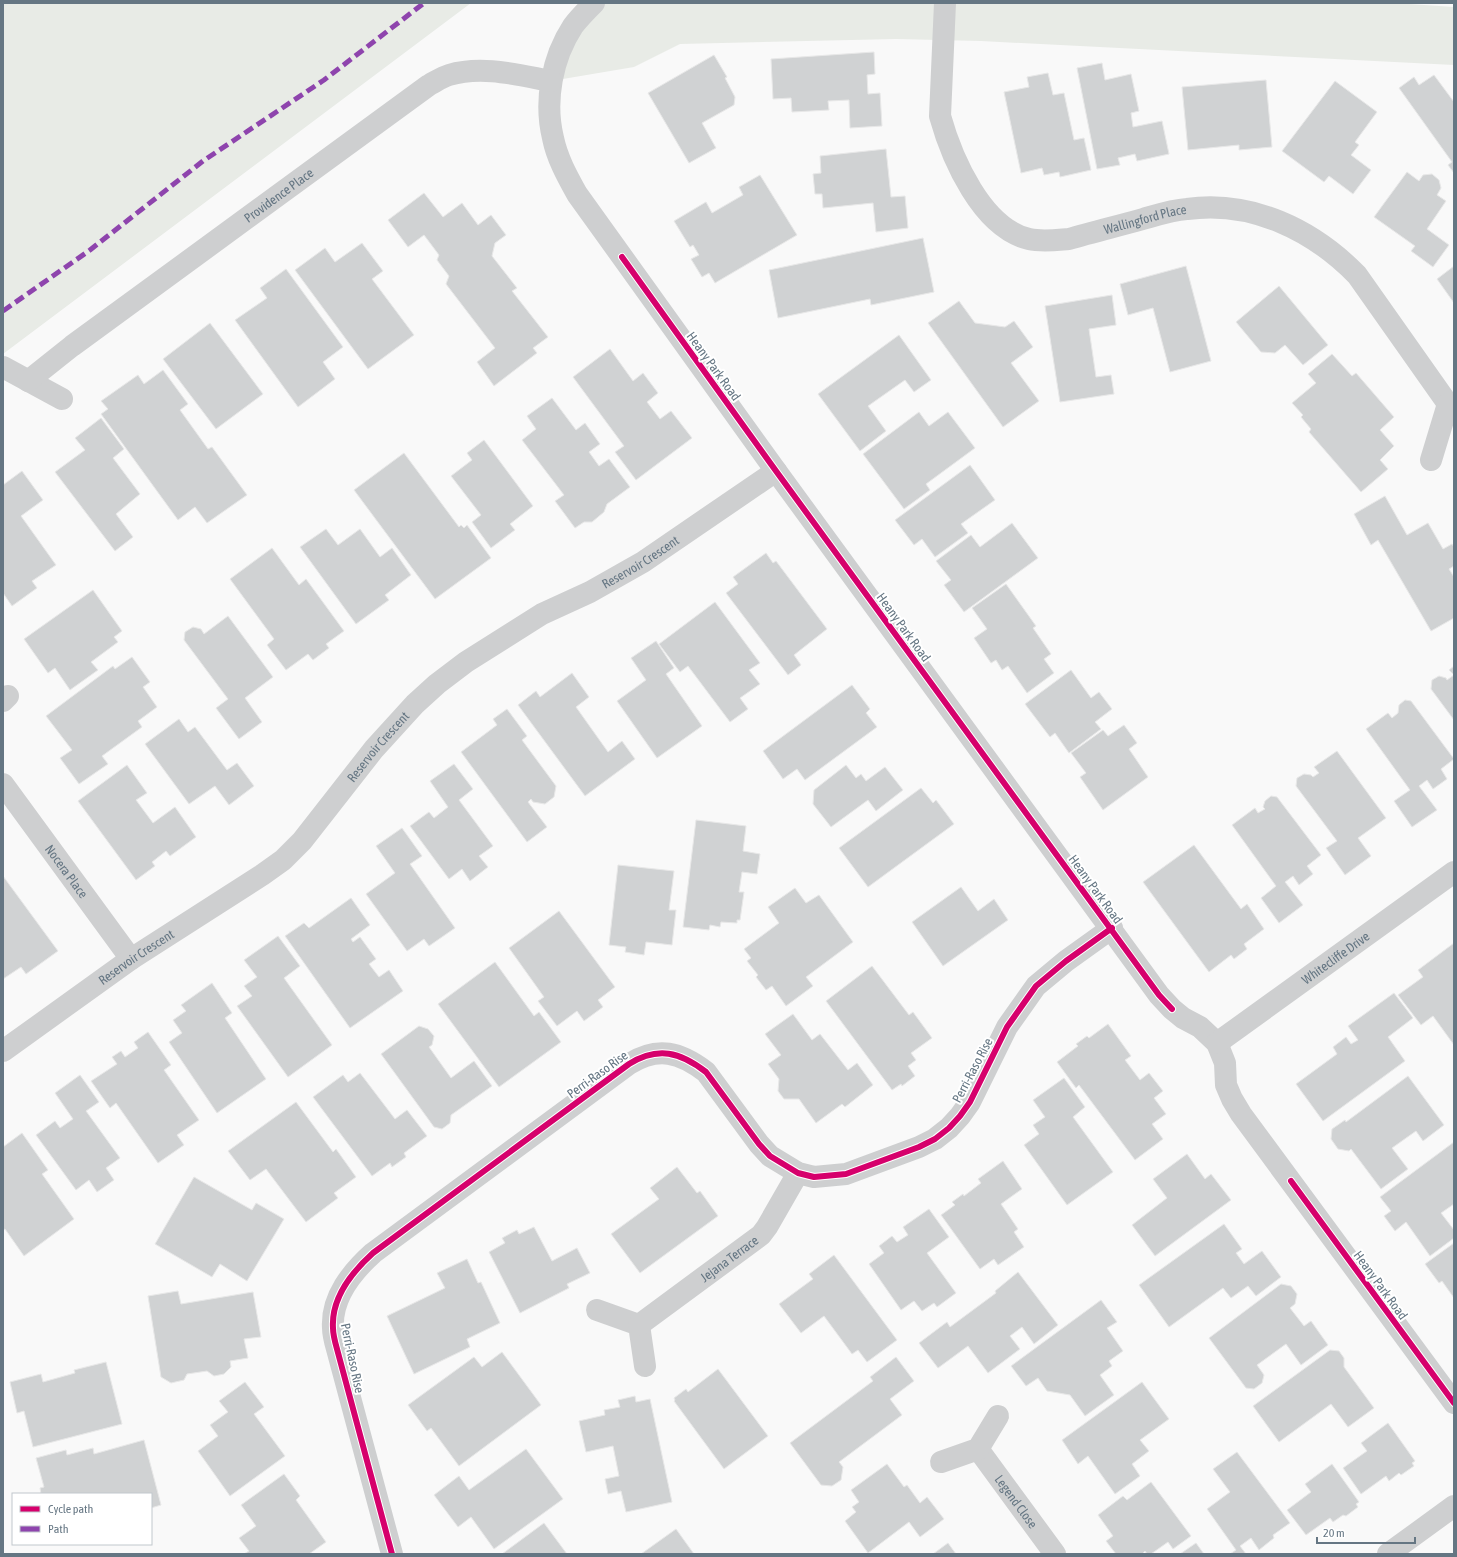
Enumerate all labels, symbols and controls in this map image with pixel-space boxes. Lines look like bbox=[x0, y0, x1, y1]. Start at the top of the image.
street label: Providence Place bbox=[241, 165, 316, 226]
street label: Wallingford Place bbox=[1102, 202, 1187, 237]
street label: Heany Park Road bbox=[684, 329, 744, 404]
street label: Reservoir Crescent bbox=[599, 533, 682, 592]
street label: Heany Park Road bbox=[874, 590, 934, 665]
street label: Reservoir Crescent bbox=[344, 709, 412, 785]
street label: Nocera Place bbox=[42, 842, 91, 901]
street label: Heany Park Road bbox=[1066, 852, 1126, 927]
street label: Reservoir Crescent bbox=[96, 926, 177, 988]
street label: Whitecliffe Drive bbox=[1299, 929, 1372, 987]
street label: Perri-Raso Rise bbox=[949, 1035, 996, 1105]
street label: Perri-Raso Rise bbox=[564, 1047, 631, 1101]
street label: Jejana Terrace bbox=[697, 1233, 761, 1285]
street label: Heany Park Road bbox=[1351, 1248, 1411, 1323]
street label: Perri-Raso Rise bbox=[338, 1322, 367, 1395]
street label: Legend Close bbox=[992, 1472, 1041, 1531]
legend bbox=[12, 1493, 152, 1545]
text: Cycle path bbox=[48, 1502, 93, 1516]
scale bar bbox=[1317, 1519, 1415, 1545]
text: Path bbox=[48, 1522, 69, 1536]
text: 20 m bbox=[1323, 1526, 1345, 1540]

